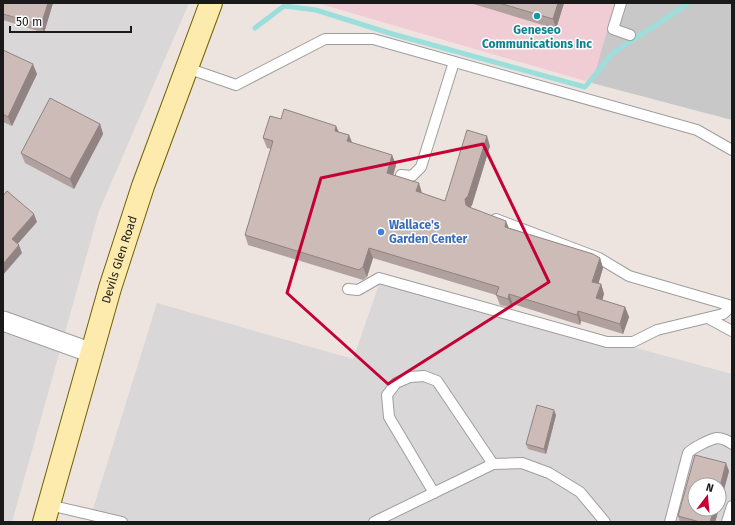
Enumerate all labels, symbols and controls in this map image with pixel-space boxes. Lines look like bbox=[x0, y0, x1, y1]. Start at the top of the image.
scale bar bbox=[10, 8, 131, 34]
marker: Geneseo Communications Inc bbox=[532, 11, 542, 21]
text: 50 m bbox=[16, 15, 42, 29]
place label: Geneseo Communications Inc bbox=[482, 23, 592, 51]
street label: Devils Glen Road bbox=[99, 214, 140, 305]
place label: Wallace's Garden Center bbox=[389, 218, 468, 246]
marker: Wallace's Garden Center bbox=[376, 227, 386, 237]
north arrow bbox=[687, 477, 727, 517]
text: N bbox=[704, 481, 715, 495]

